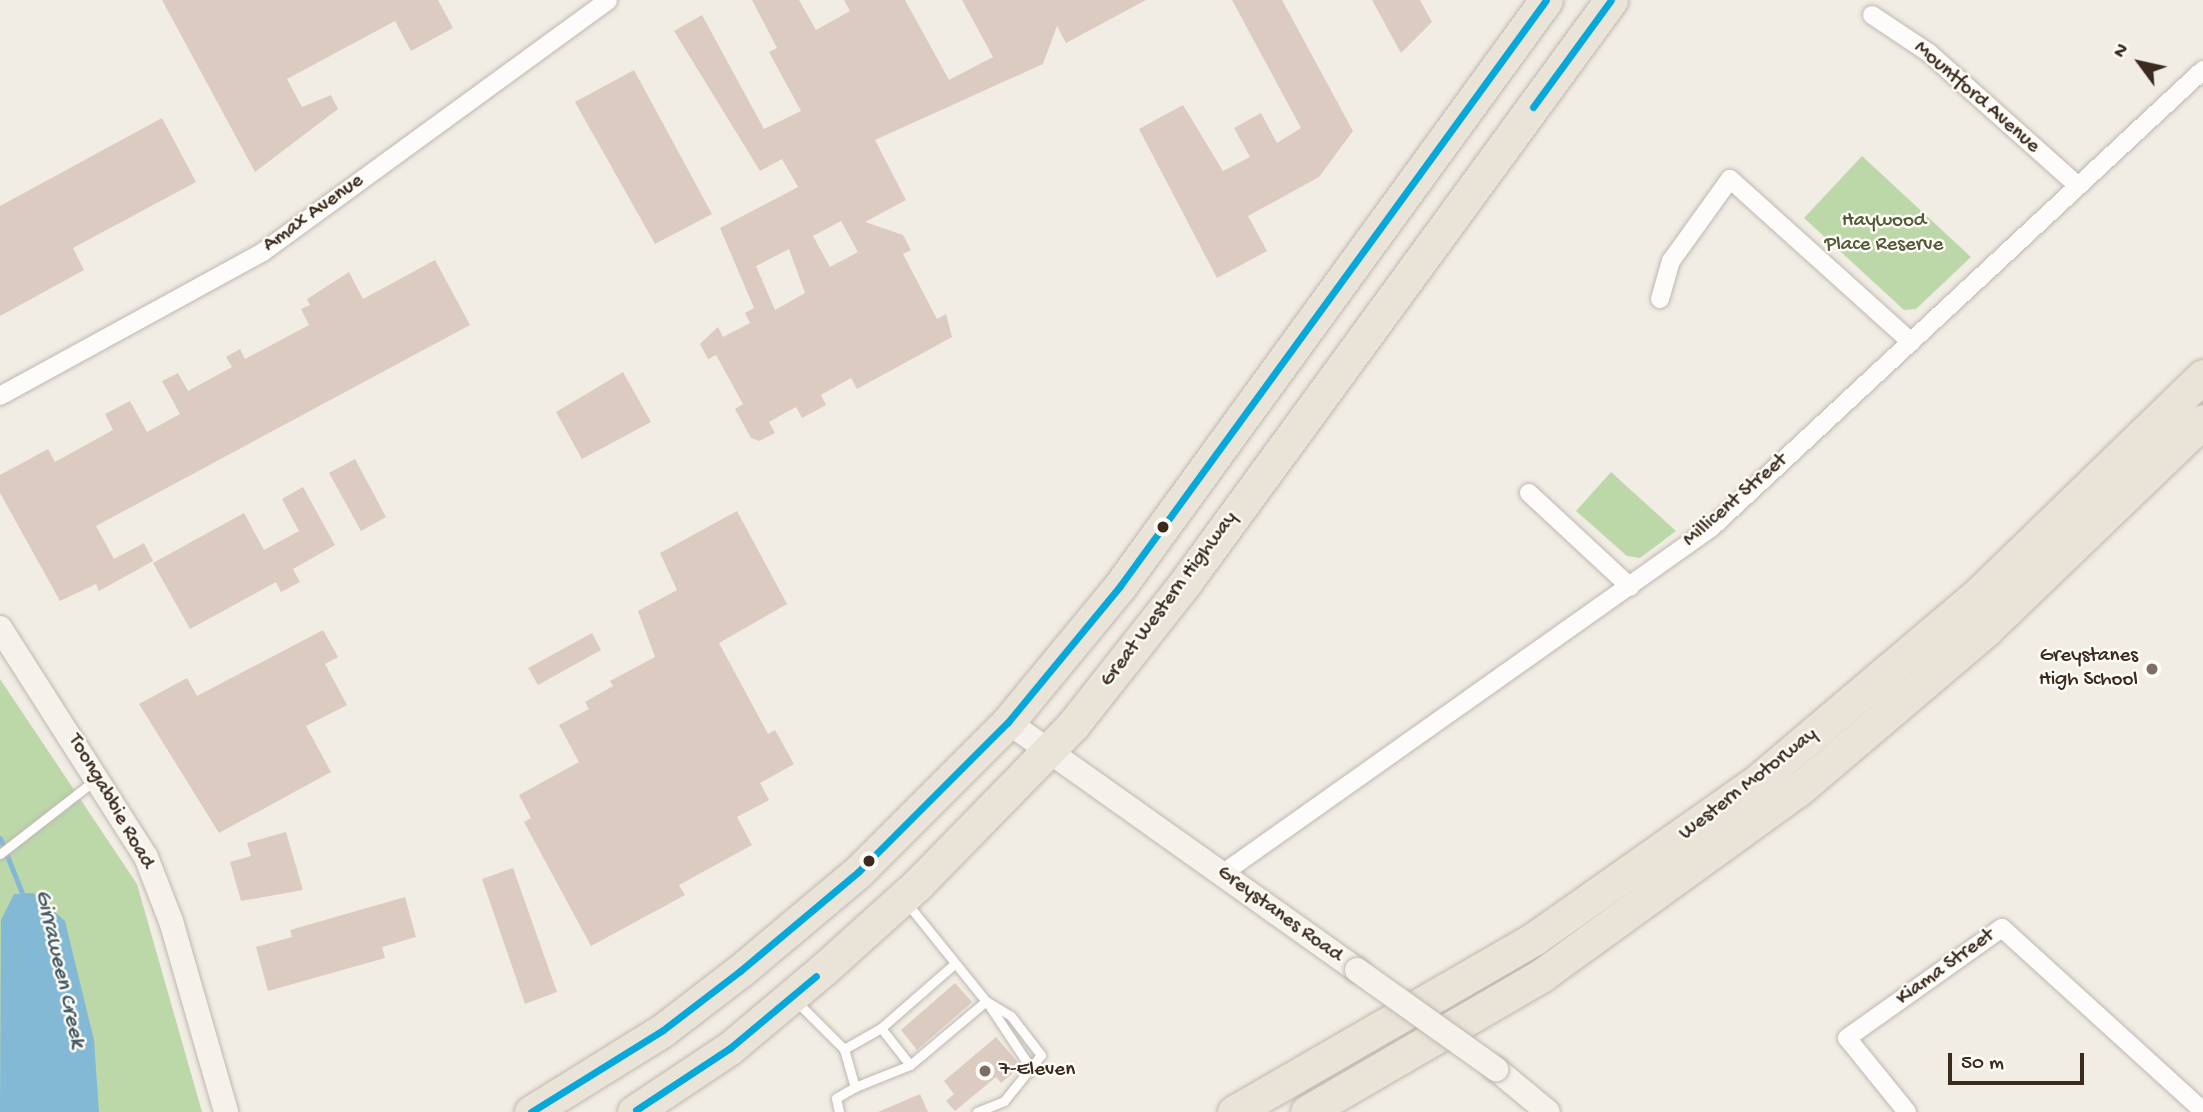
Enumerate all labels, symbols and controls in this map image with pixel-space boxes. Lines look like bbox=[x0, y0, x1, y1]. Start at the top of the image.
north arrow bbox=[2105, 28, 2175, 98]
street label: Mountford Avenue bbox=[1908, 36, 2044, 160]
text: N bbox=[2109, 40, 2135, 63]
street label: Amax Avenue bbox=[259, 169, 369, 259]
park label: Haywood Place Reserve bbox=[1825, 209, 1943, 259]
street label: Millicent Street bbox=[1679, 449, 1793, 553]
street label: Great Western Highway bbox=[1096, 507, 1244, 693]
unlabelled marker bbox=[1156, 520, 1170, 534]
place label: Greystanes High School bbox=[2039, 644, 2138, 694]
marker: Greystanes High School bbox=[2144, 661, 2160, 677]
street label: Western Motorway bbox=[1675, 723, 1823, 847]
street label: Toongabbie Road bbox=[61, 730, 159, 874]
unlabelled marker bbox=[862, 854, 876, 868]
street label: Greystanes Road bbox=[1211, 861, 1347, 969]
water label: Girraween Creek bbox=[27, 887, 91, 1051]
street label: Kiama Street bbox=[1892, 924, 2000, 1012]
scale bar bbox=[1951, 1038, 2088, 1082]
text: 50 m bbox=[1961, 1052, 2004, 1077]
place label: 7-Eleven bbox=[999, 1058, 1075, 1084]
marker: 7-Eleven bbox=[977, 1063, 993, 1079]

